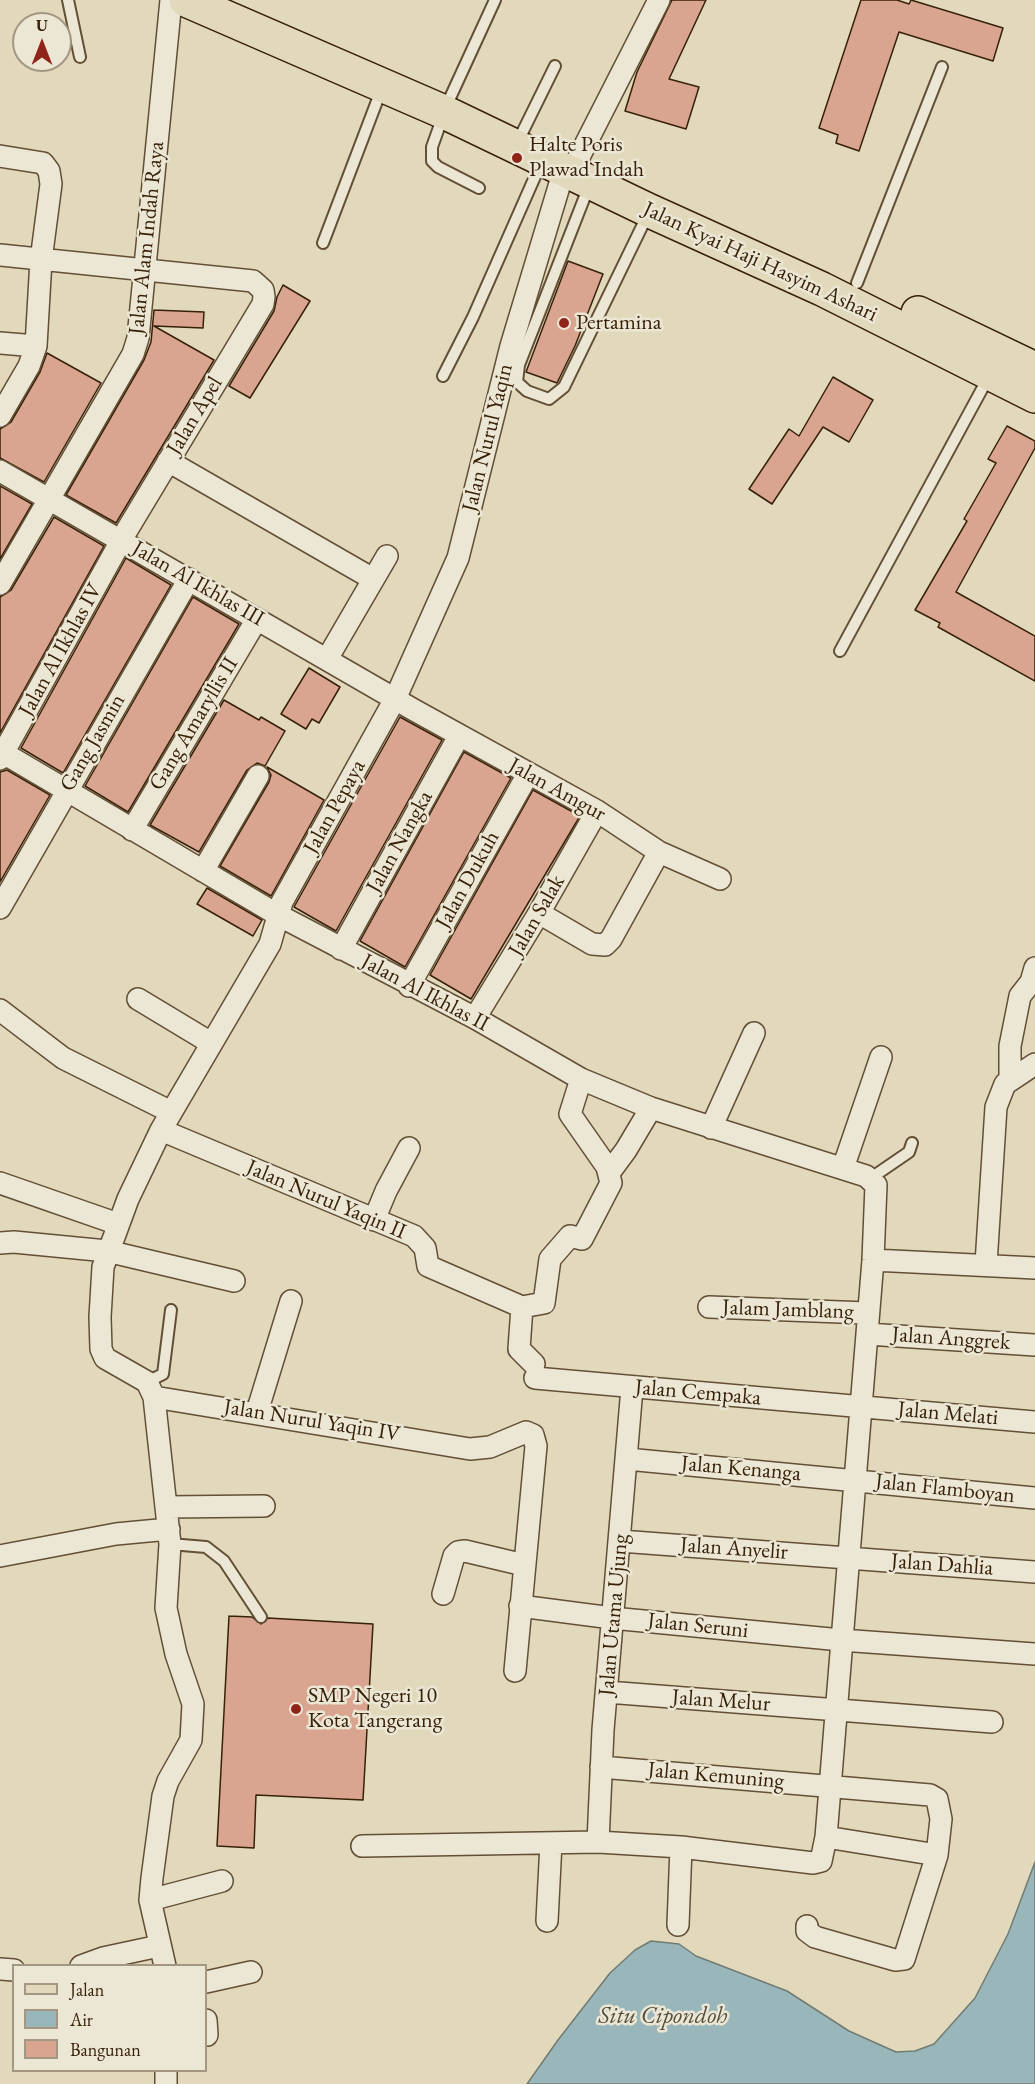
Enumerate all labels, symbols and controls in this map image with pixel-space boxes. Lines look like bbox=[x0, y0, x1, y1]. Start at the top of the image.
north arrow bbox=[12, 12, 72, 72]
text: U bbox=[36, 15, 48, 36]
place label: Halte Poris Plawad Indah bbox=[529, 132, 644, 184]
street label: Jalan Alam Indah Raya bbox=[124, 140, 170, 336]
marker: Halte Poris Plawad Indah bbox=[510, 151, 524, 165]
street label: Jalan Kyai Haji Hasyim Ashari bbox=[639, 196, 881, 328]
place label: Pertamina bbox=[576, 310, 662, 336]
marker: Pertamina bbox=[557, 316, 571, 330]
street label: Jalan Nurul Yaqin bbox=[457, 361, 519, 515]
street label: Jalan Apel bbox=[161, 372, 229, 460]
street label: Jalan Al Ikhlas III bbox=[127, 535, 269, 633]
street label: Jalan Al Ikhlas IV bbox=[14, 579, 108, 721]
street label: Gang Amaryllis II bbox=[144, 653, 244, 795]
street label: Gang Jasmin bbox=[55, 690, 131, 796]
street label: Jalan Amgur bbox=[504, 752, 610, 828]
street label: Jalan Pepaya bbox=[298, 755, 372, 859]
street label: Jalan Nangka bbox=[361, 786, 439, 898]
street label: Jalan Dukuh bbox=[430, 826, 506, 934]
street label: Jalan Salak bbox=[503, 871, 571, 961]
street label: Jalan Al Ikhlas II bbox=[357, 948, 493, 1038]
street label: Jalan Nurul Yaqin II bbox=[242, 1154, 410, 1246]
street label: Jalam Jamblang bbox=[722, 1295, 854, 1325]
street label: Jalan Anggrek bbox=[891, 1322, 1011, 1356]
street label: Jalan Cempaka bbox=[634, 1374, 762, 1412]
street label: Jalan Nurul Yaqin IV bbox=[222, 1394, 402, 1448]
street label: Jalan Melati bbox=[897, 1396, 999, 1432]
street label: Jalan Kenanga bbox=[680, 1451, 802, 1487]
street label: Jalan Flamboyan bbox=[874, 1469, 1016, 1509]
street label: Jalan Anyelir bbox=[679, 1532, 789, 1566]
street label: Jalan Utama Ujung bbox=[594, 1533, 634, 1697]
street label: Jalan Dahlia bbox=[890, 1548, 994, 1582]
street label: Jalan Seruni bbox=[646, 1608, 750, 1644]
place label: SMP Negeri 10 Kota Tangerang bbox=[308, 1683, 442, 1735]
street label: Jalan Melur bbox=[671, 1684, 771, 1718]
marker: SMP Negeri 10 Kota Tangerang bbox=[289, 1702, 303, 1716]
street label: Jalan Kemuning bbox=[647, 1757, 785, 1795]
legend bbox=[12, 1964, 207, 2072]
text: Jalan bbox=[70, 1978, 104, 2001]
water label: Situ Cipondoh bbox=[598, 2002, 728, 2030]
text: Air bbox=[70, 2008, 93, 2031]
text: Bangunan bbox=[70, 2038, 141, 2061]

